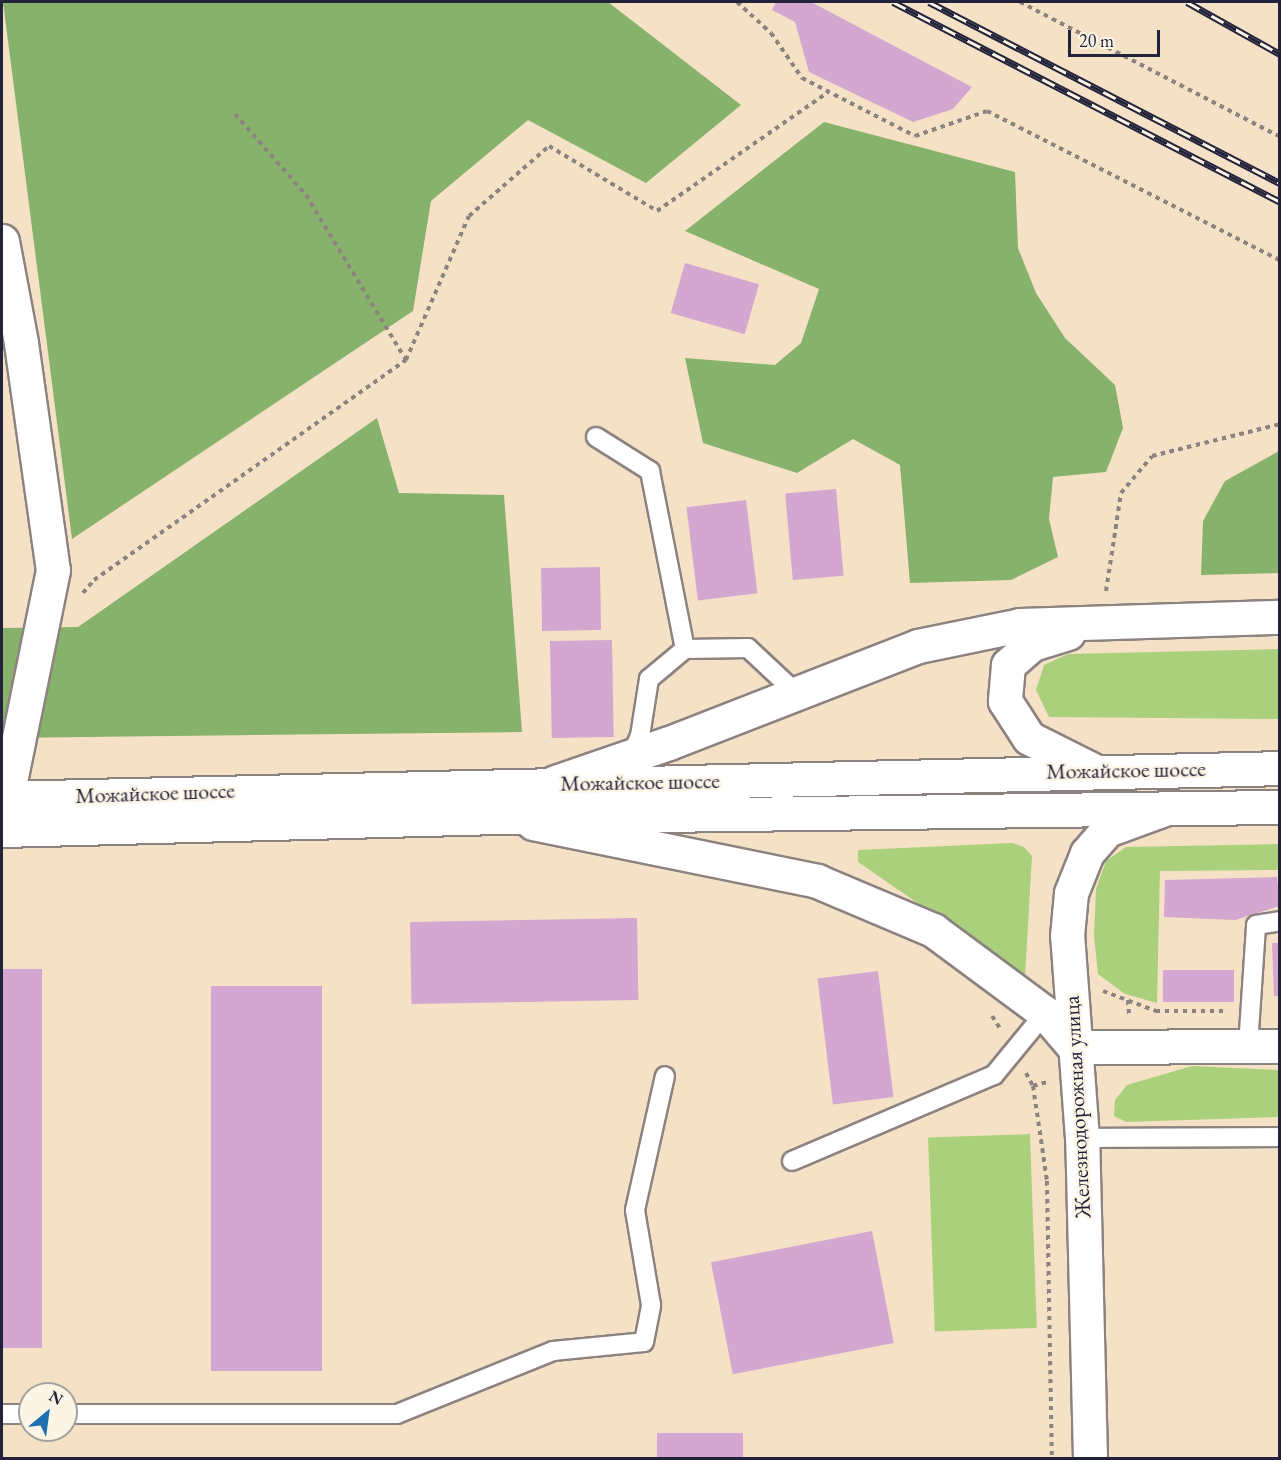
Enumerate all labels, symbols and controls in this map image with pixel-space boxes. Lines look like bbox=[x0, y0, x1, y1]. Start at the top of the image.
scale bar bbox=[1071, 18, 1162, 56]
text: 20 m bbox=[1079, 29, 1114, 52]
street label: Можайское шоссе bbox=[1046, 755, 1206, 785]
street label: Можайское шоссе bbox=[560, 767, 720, 797]
street label: Можайское шоссе bbox=[75, 777, 235, 809]
street label: Железнодорожная улица bbox=[1058, 995, 1096, 1219]
north arrow bbox=[18, 1382, 78, 1442]
text: N bbox=[45, 1385, 67, 1410]

